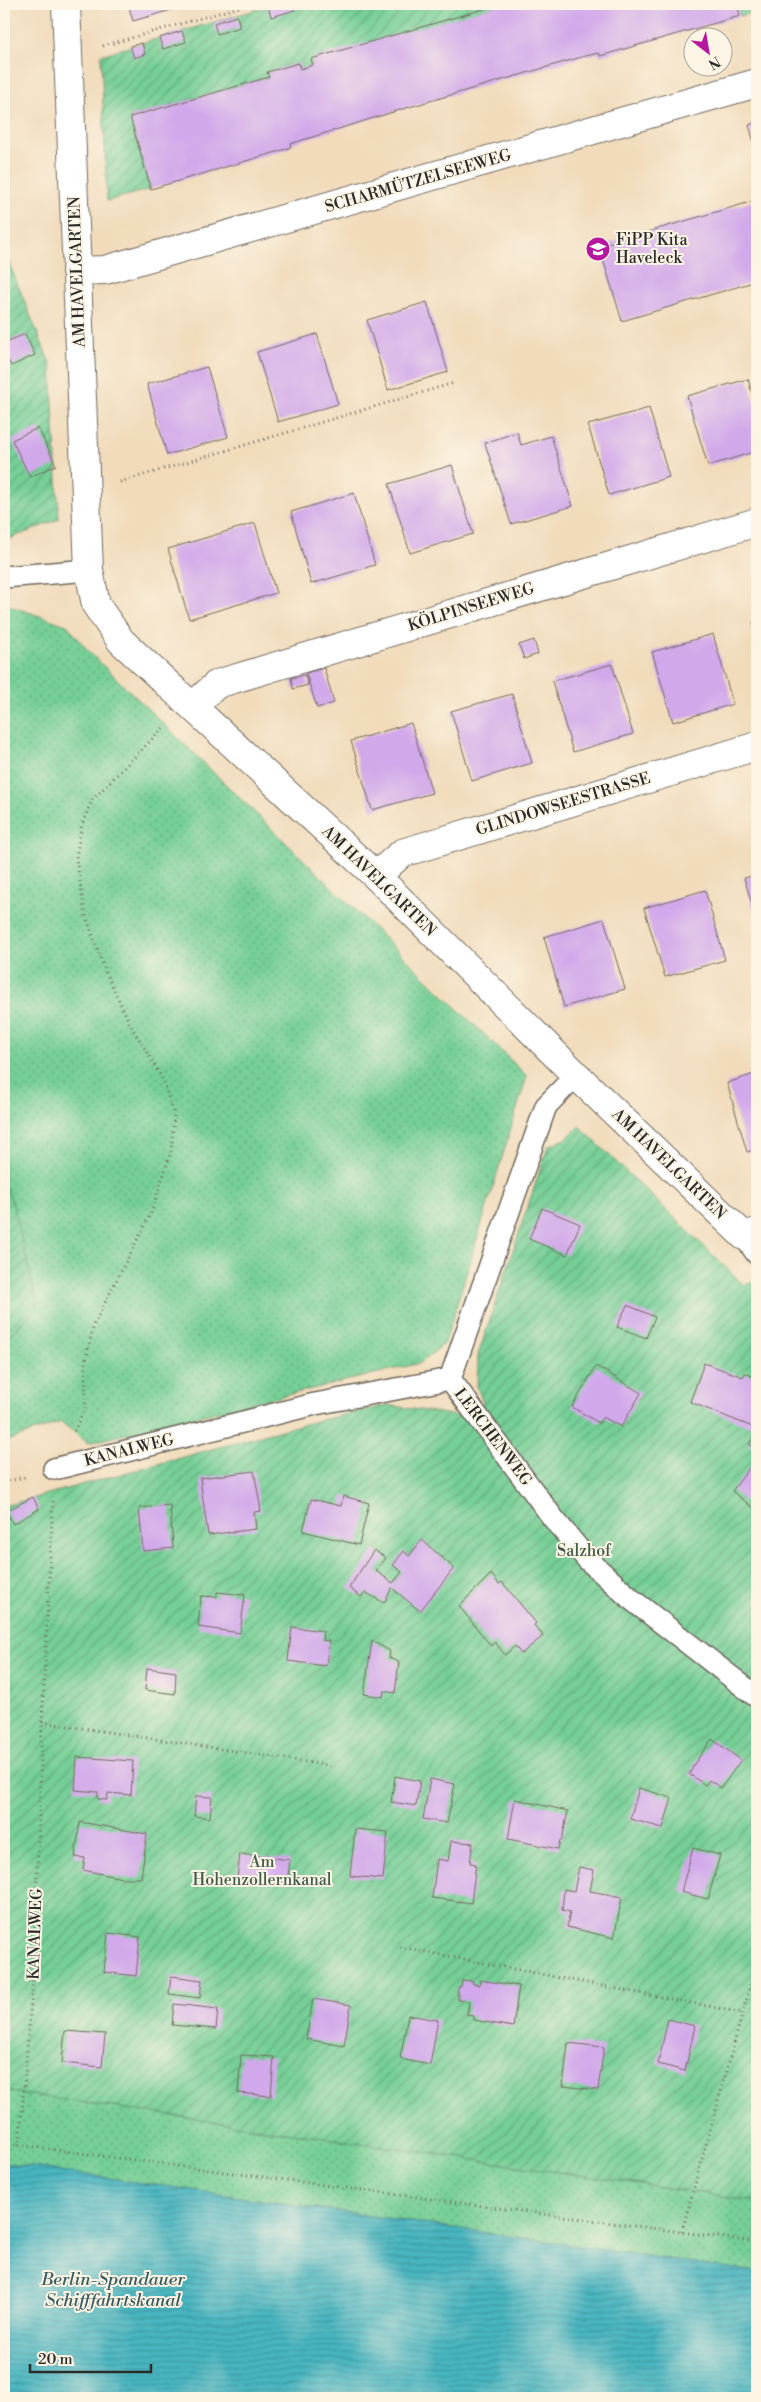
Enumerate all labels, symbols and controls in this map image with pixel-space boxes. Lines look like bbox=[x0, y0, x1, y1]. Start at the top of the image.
north arrow bbox=[684, 28, 734, 78]
text: N bbox=[705, 52, 724, 73]
street label: SCHARMÜTZELSEEWEG bbox=[322, 143, 514, 217]
street label: AM HAVELGARTEN bbox=[64, 196, 90, 349]
place label: FiPP Kita Haveleck bbox=[616, 230, 688, 268]
school or university icon: FiPP Kita Haveleck bbox=[585, 236, 611, 262]
street label: KÖLPINSEEWEG bbox=[405, 576, 537, 636]
street label: GLINDOWSEESTRASSE bbox=[473, 768, 653, 840]
street label: AM HAVELGARTEN bbox=[317, 821, 440, 941]
street label: AM HAVELGARTEN bbox=[607, 1104, 730, 1224]
street label: LERCHENWEG bbox=[450, 1384, 536, 1490]
street label: KANALWEG bbox=[82, 1429, 176, 1471]
park label: Salzhof bbox=[557, 1541, 612, 1561]
park label: Am Hohenzollernkanal bbox=[192, 1852, 332, 1890]
street label: KANALWEG bbox=[23, 1888, 47, 1980]
water label: Berlin-Spandauer Schifffahrtskanal bbox=[40, 2268, 185, 2312]
scale bar bbox=[30, 2342, 151, 2374]
text: 20 m bbox=[38, 2350, 73, 2369]

